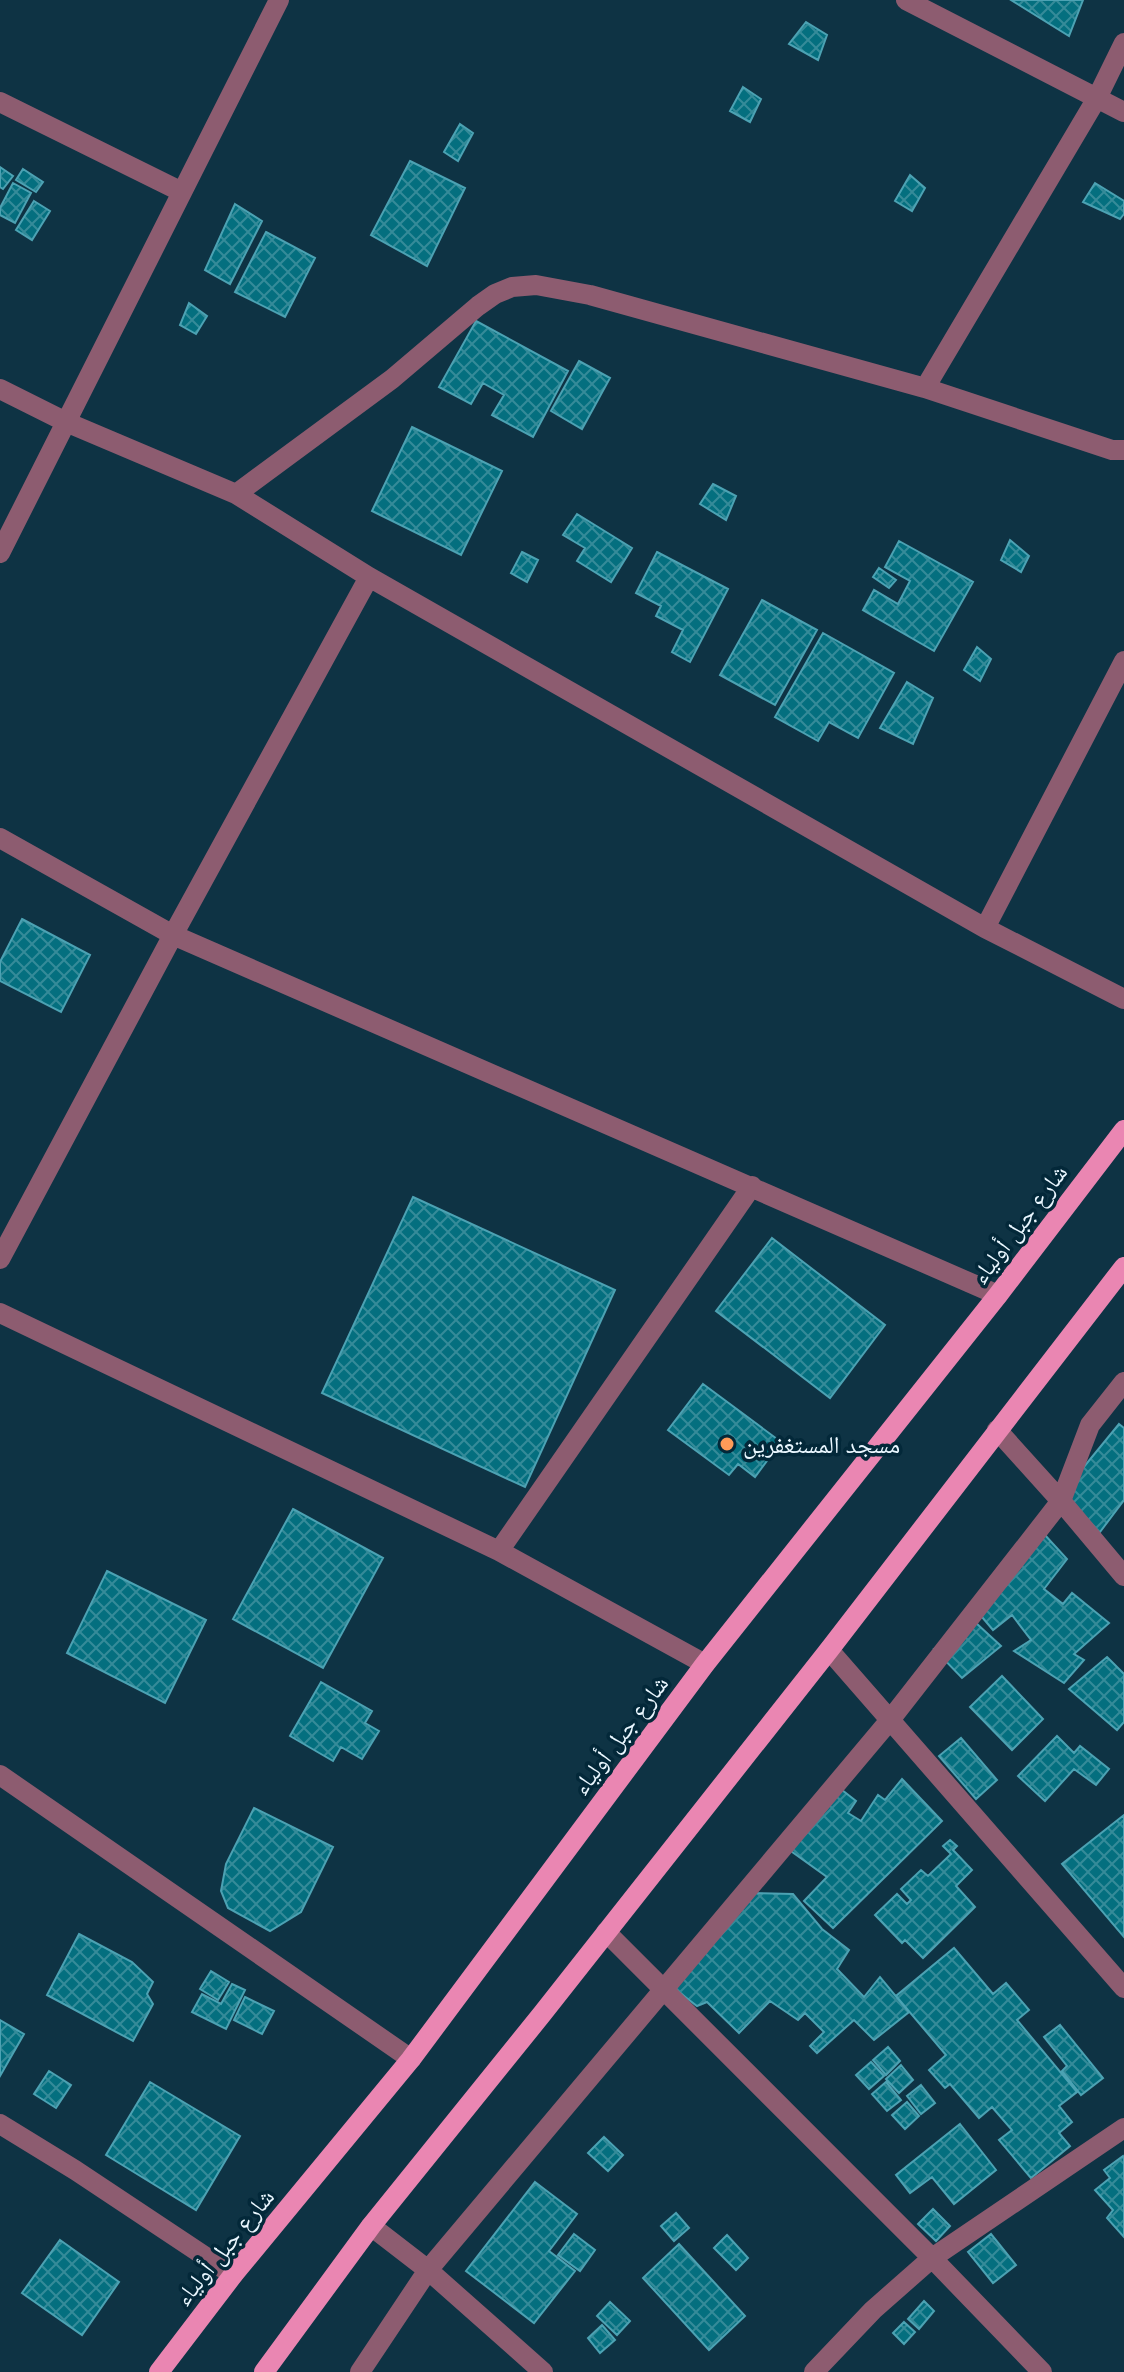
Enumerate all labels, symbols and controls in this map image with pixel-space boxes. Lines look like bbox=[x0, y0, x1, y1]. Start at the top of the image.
street label: شارع جبل أولياء bbox=[964, 1158, 1074, 1290]
place label: مسجد المستغفرين bbox=[743, 1429, 900, 1460]
marker: مسجد المستغفرين bbox=[718, 1435, 736, 1453]
street label: شارع جبل أولياء bbox=[565, 1669, 675, 1801]
street label: شارع جبل أولياء bbox=[167, 2182, 281, 2312]

